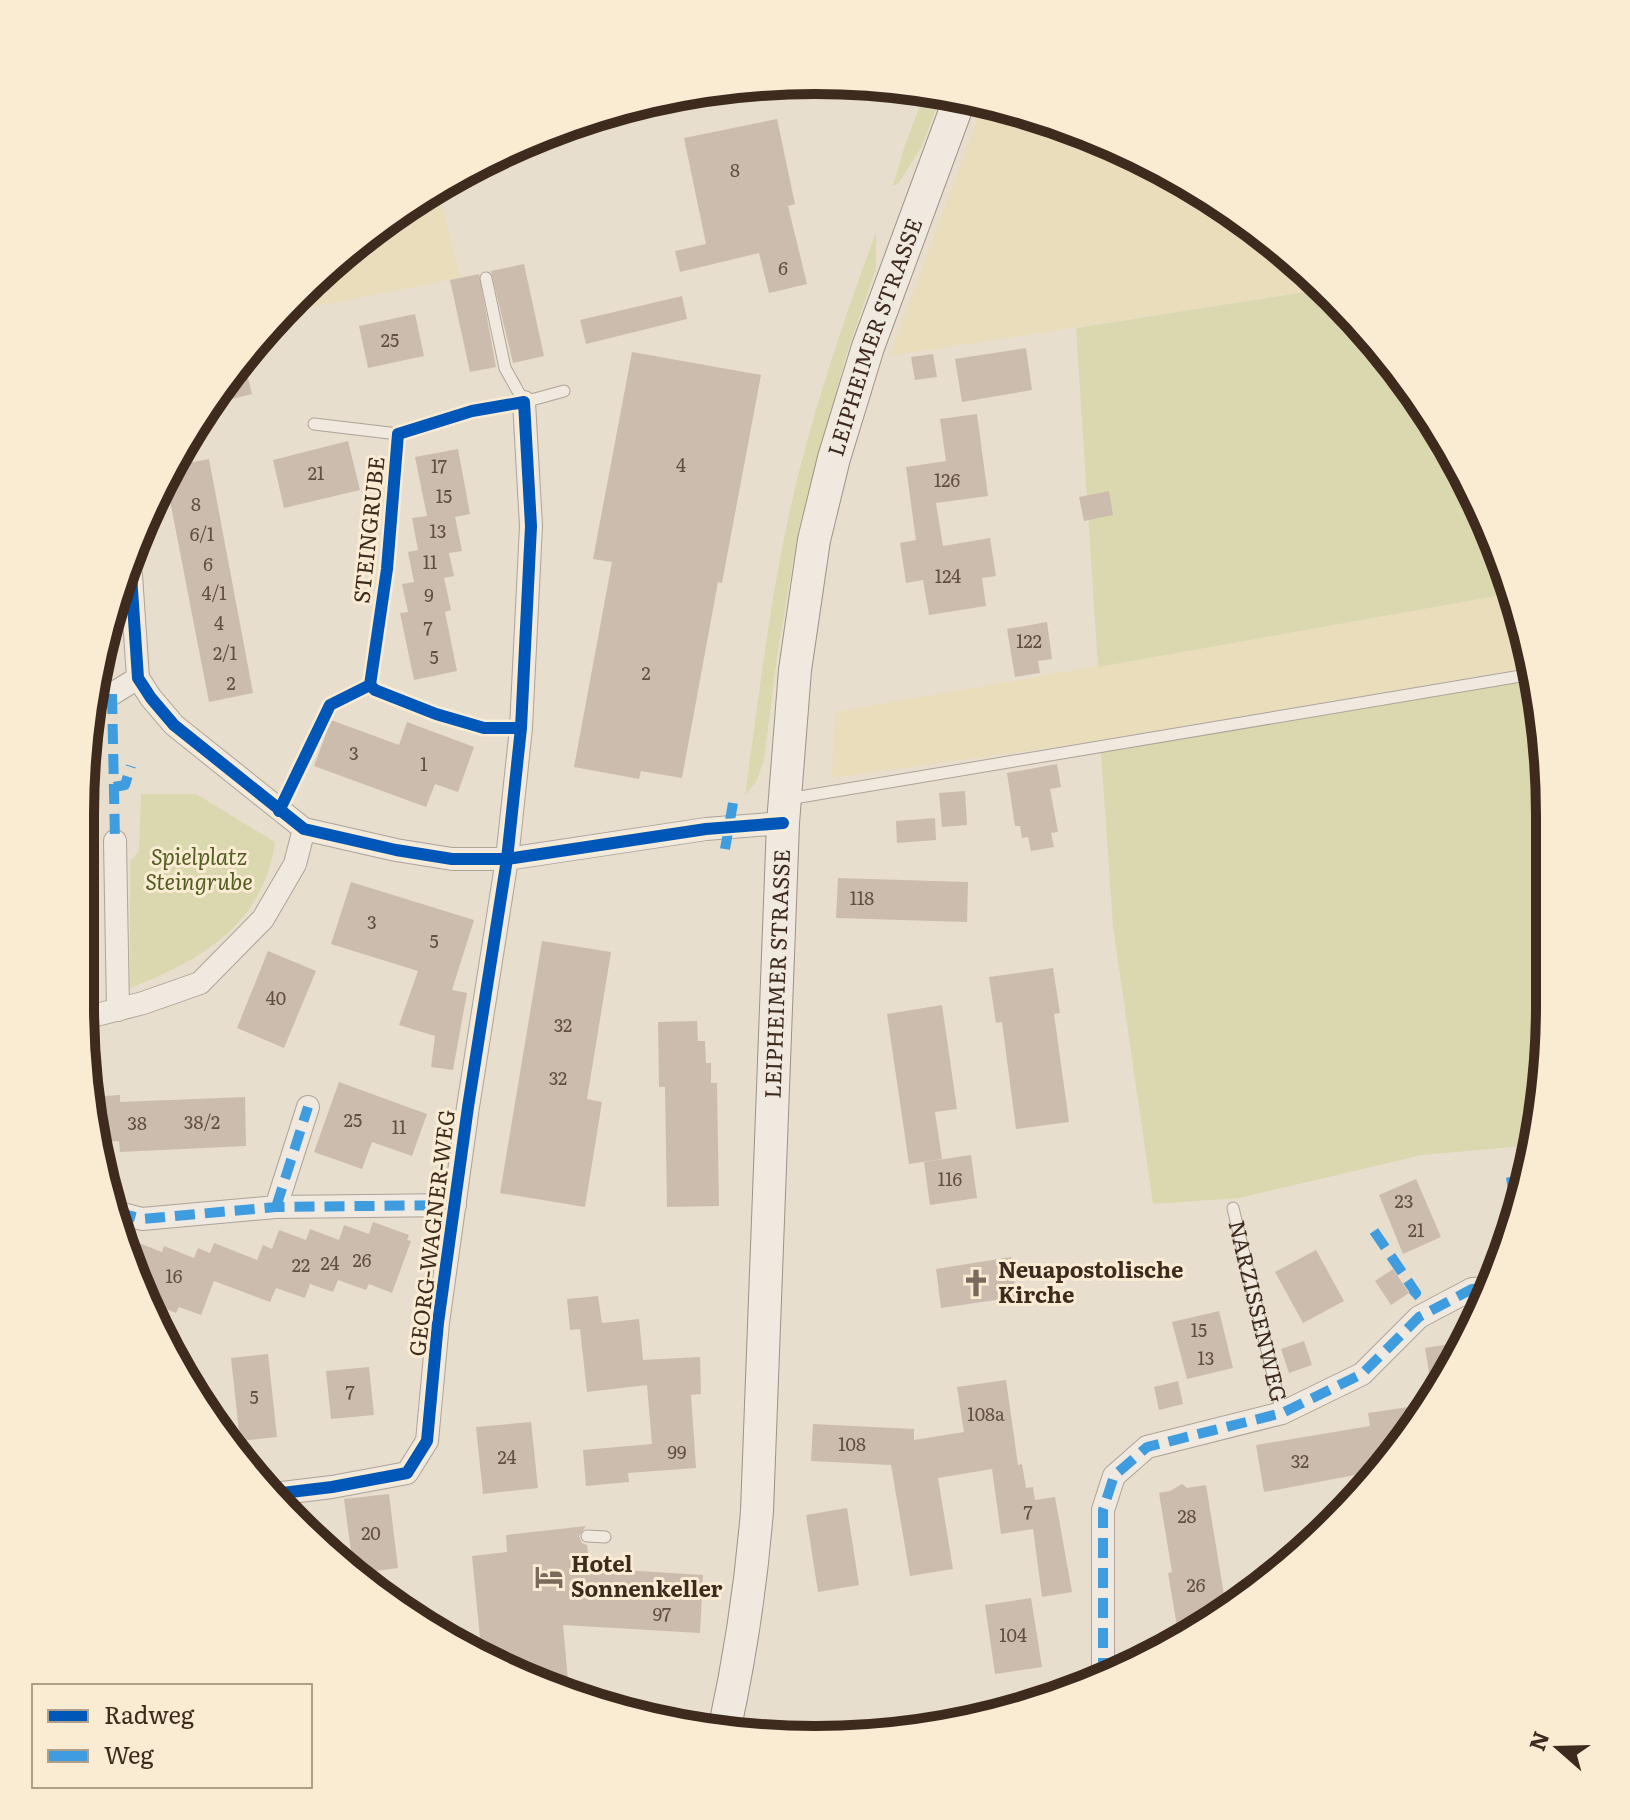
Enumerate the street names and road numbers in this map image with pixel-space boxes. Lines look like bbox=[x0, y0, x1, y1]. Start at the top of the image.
street label: LEIPHEIMER STRASSE bbox=[818, 213, 929, 460]
street label: STEINGRUBE bbox=[343, 455, 392, 605]
street label: LEIPHEIMER STRASSE bbox=[755, 849, 797, 1099]
street label: GEORG-WAGNER-WEG bbox=[399, 1108, 462, 1358]
street label: NARZISSENWEG bbox=[1221, 1216, 1297, 1405]

